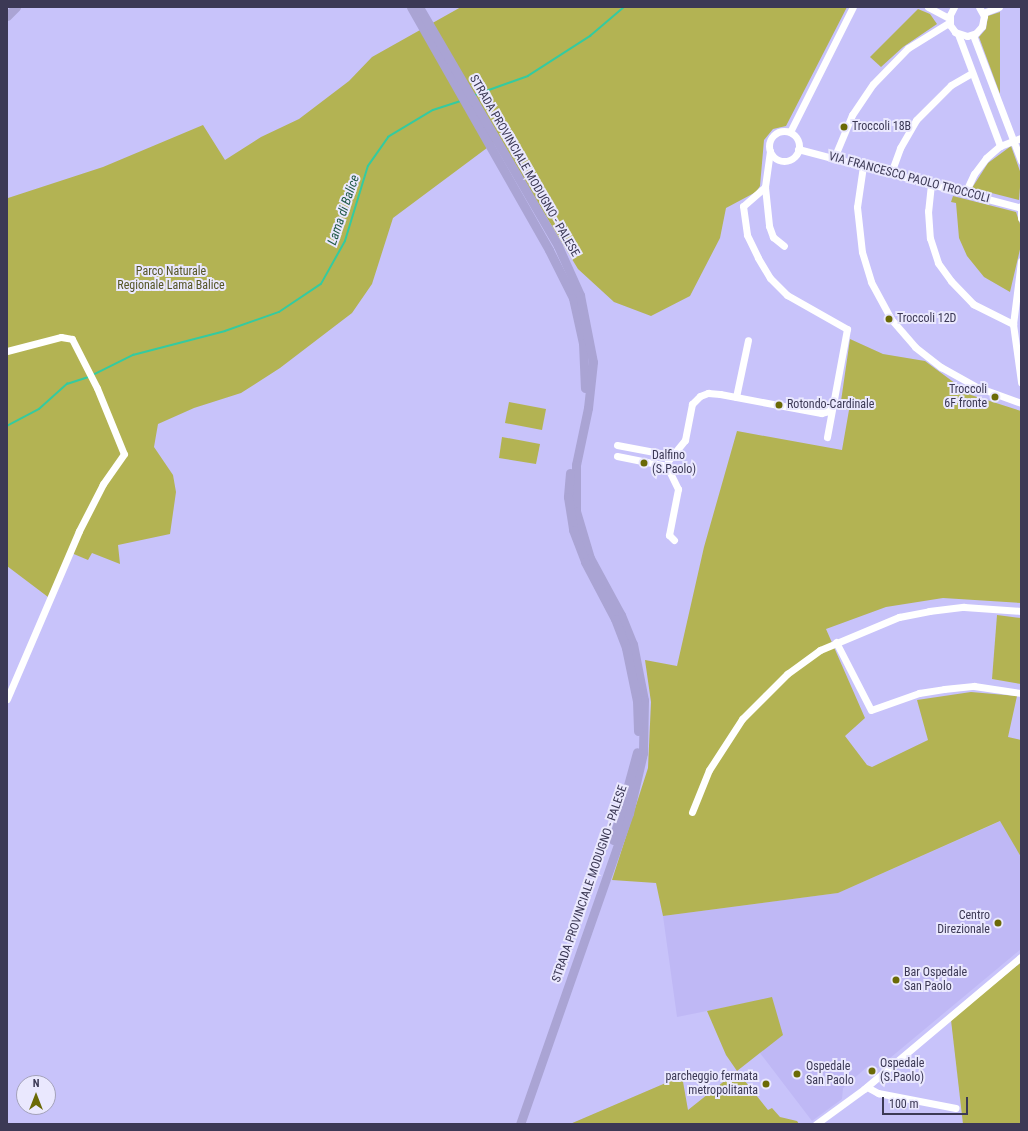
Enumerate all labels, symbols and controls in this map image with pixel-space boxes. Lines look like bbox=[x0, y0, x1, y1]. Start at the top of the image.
street label: STRADA PROVINCIALE MODUGNO - PALESE bbox=[466, 73, 582, 259]
place label: Troccoli 18B bbox=[852, 120, 911, 134]
marker: Troccoli 18B bbox=[839, 122, 849, 132]
street label: VIA FRANCESCO PAOLO TROCCOLI bbox=[827, 150, 991, 206]
water label: Lama di Balice bbox=[325, 173, 363, 247]
park label: Parco Naturale Regionale Lama Balice bbox=[117, 265, 225, 293]
place label: Troccoli 12D bbox=[897, 312, 956, 326]
marker: Troccoli 12D bbox=[884, 314, 894, 324]
place label: Troccoli 6F fronte bbox=[944, 383, 987, 411]
marker: Troccoli 6F fronte bbox=[990, 392, 1000, 402]
place label: Rotondo-Cardinale bbox=[787, 398, 874, 412]
marker: Rotondo-Cardinale bbox=[774, 400, 784, 410]
place label: Dalfino (S.Paolo) bbox=[652, 449, 696, 477]
marker: Dalfino (S.Paolo) bbox=[639, 458, 649, 468]
street label: STRADA PROVINCIALE MODUGNO - PALESE bbox=[549, 784, 631, 984]
place label: Centro Direzionale bbox=[937, 909, 990, 937]
marker: Centro Direzionale bbox=[993, 918, 1003, 928]
place label: Bar Ospedale San Paolo bbox=[904, 966, 967, 994]
marker: Bar Ospedale San Paolo bbox=[891, 975, 901, 985]
place label: Ospedale (S.Paolo) bbox=[880, 1057, 924, 1085]
place label: Ospedale San Paolo bbox=[806, 1060, 854, 1088]
marker: Ospedale (S.Paolo) bbox=[867, 1066, 877, 1076]
marker: Ospedale San Paolo bbox=[791, 1068, 803, 1080]
place label: parcheggio fermata metropolitanta bbox=[665, 1070, 758, 1098]
north arrow bbox=[16, 1075, 56, 1115]
text: N bbox=[33, 1077, 39, 1090]
marker: parcheggio fermata metropolitanta bbox=[761, 1079, 771, 1089]
scale bar bbox=[884, 1089, 970, 1115]
text: 100 m bbox=[889, 1097, 919, 1111]

